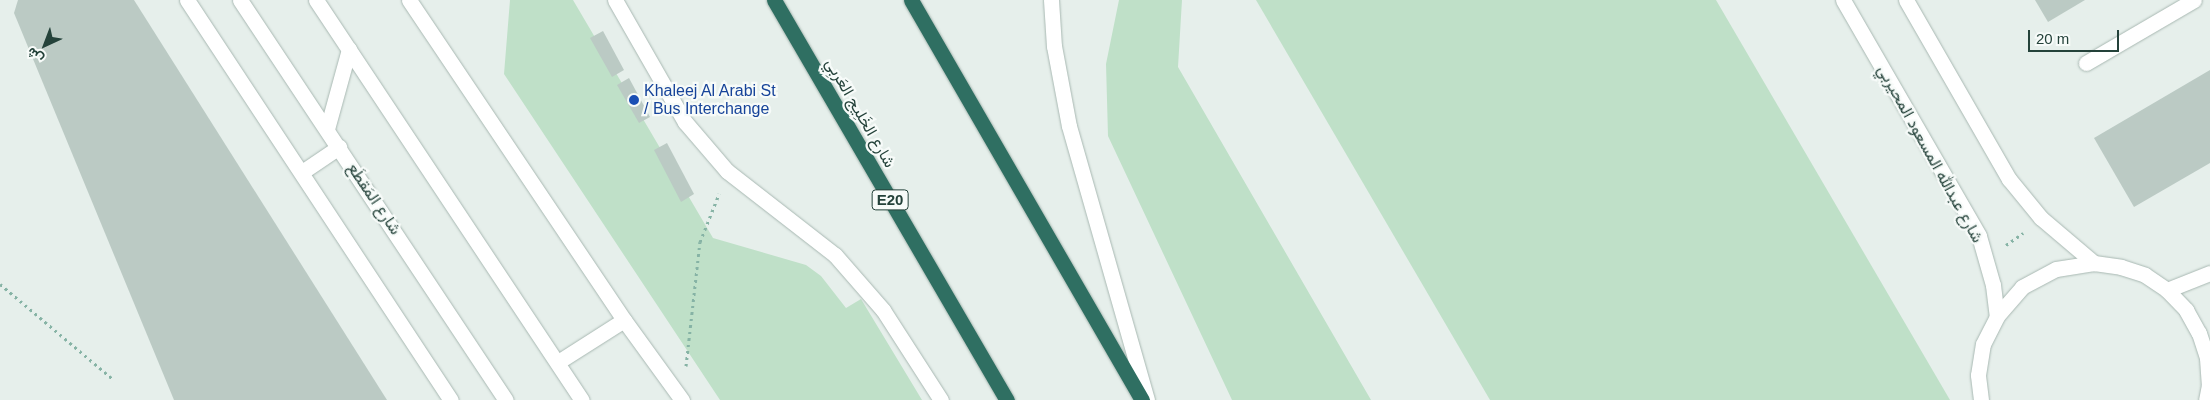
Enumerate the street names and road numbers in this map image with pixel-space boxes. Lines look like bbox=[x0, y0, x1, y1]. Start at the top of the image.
street label: شارع الخَلِيج العَربِي bbox=[821, 55, 899, 171]
street label: شارع عبدالله المسعود المحيربي bbox=[1873, 62, 1987, 246]
street label: شارع المَقطَع bbox=[343, 159, 405, 239]
road number: E20 bbox=[871, 188, 909, 212]

